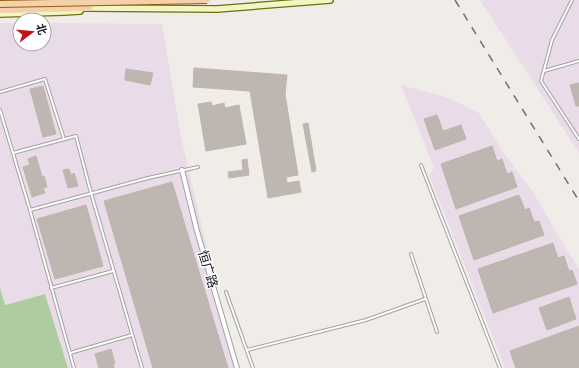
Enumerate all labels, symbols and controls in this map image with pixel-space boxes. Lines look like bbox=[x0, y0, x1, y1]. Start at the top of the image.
north arrow bbox=[12, 12, 52, 52]
text: 北 bbox=[33, 22, 49, 36]
street label: 恒广路 bbox=[195, 248, 221, 290]

